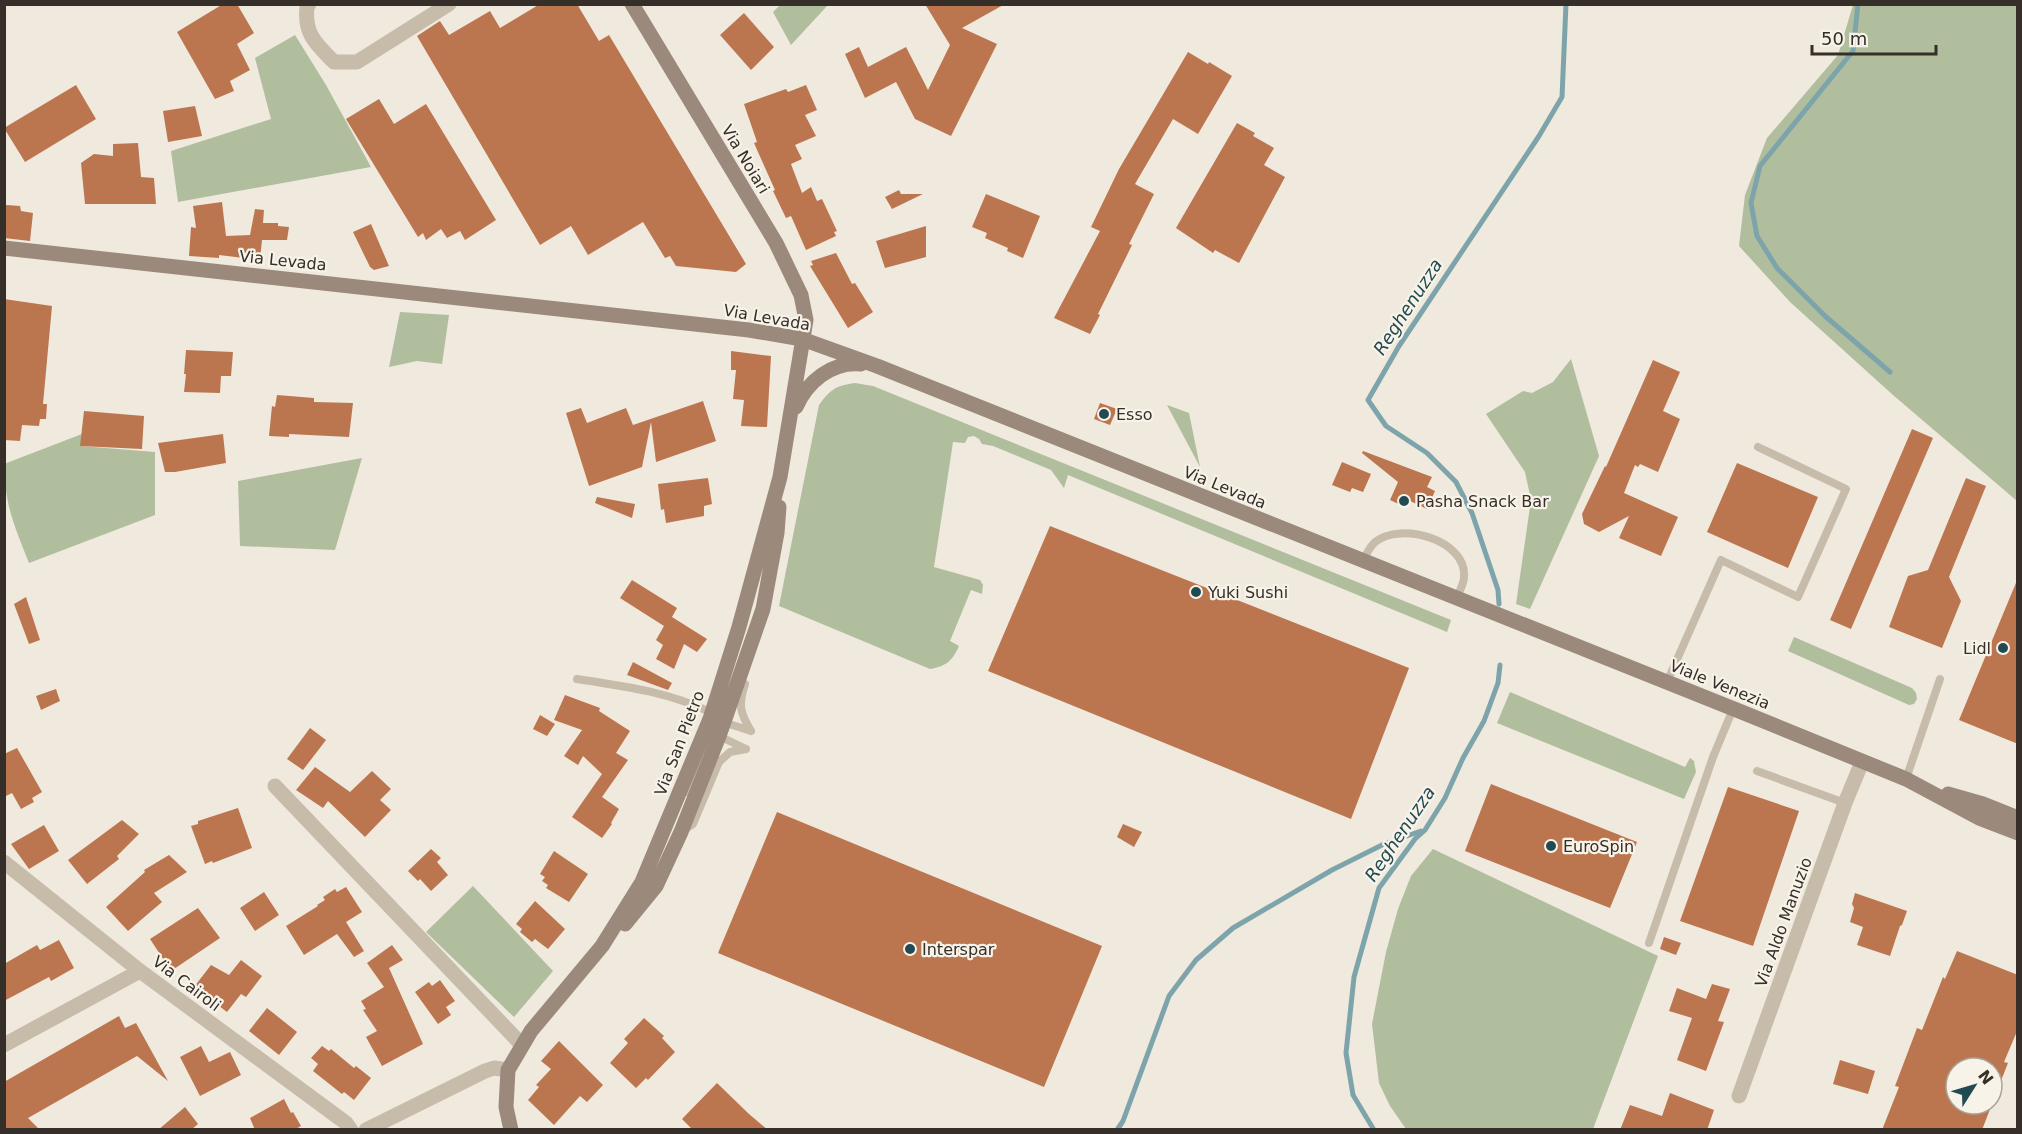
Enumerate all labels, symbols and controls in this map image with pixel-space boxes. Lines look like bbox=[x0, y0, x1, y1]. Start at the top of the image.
scale bar bbox=[1812, 18, 1936, 56]
text: 50 m bbox=[1821, 28, 1867, 49]
street label: Via Noiari bbox=[718, 121, 774, 197]
street label: Via Levada bbox=[238, 246, 328, 275]
water label: Reghenuzza bbox=[1369, 255, 1446, 359]
street label: Via Levada bbox=[722, 301, 812, 334]
place label: Esso bbox=[1116, 405, 1153, 424]
marker: Esso bbox=[1097, 407, 1111, 421]
street label: Via Levada bbox=[1181, 462, 1269, 513]
place label: Pasha Snack Bar bbox=[1416, 492, 1549, 511]
marker: Pasha Snack Bar bbox=[1397, 494, 1411, 508]
place label: Yuki Sushi bbox=[1207, 583, 1288, 602]
marker: Yuki Sushi bbox=[1189, 585, 1203, 599]
place label: Lidl bbox=[1963, 639, 1991, 658]
marker: Lidl bbox=[1996, 641, 2010, 655]
street label: Viale Venezia bbox=[1667, 656, 1773, 713]
street label: Via San Pietro bbox=[651, 688, 708, 798]
water label: Reghenuzza bbox=[1360, 782, 1439, 885]
place label: EuroSpin bbox=[1563, 837, 1634, 856]
marker: EuroSpin bbox=[1544, 839, 1558, 853]
street label: Via Aldo Manuzio bbox=[1751, 855, 1816, 990]
place label: Interspar bbox=[922, 940, 995, 959]
marker: Interspar bbox=[903, 942, 917, 956]
street label: Via Cairoli bbox=[149, 952, 224, 1015]
north arrow bbox=[1944, 1056, 2004, 1116]
text: N bbox=[1974, 1066, 1997, 1088]

